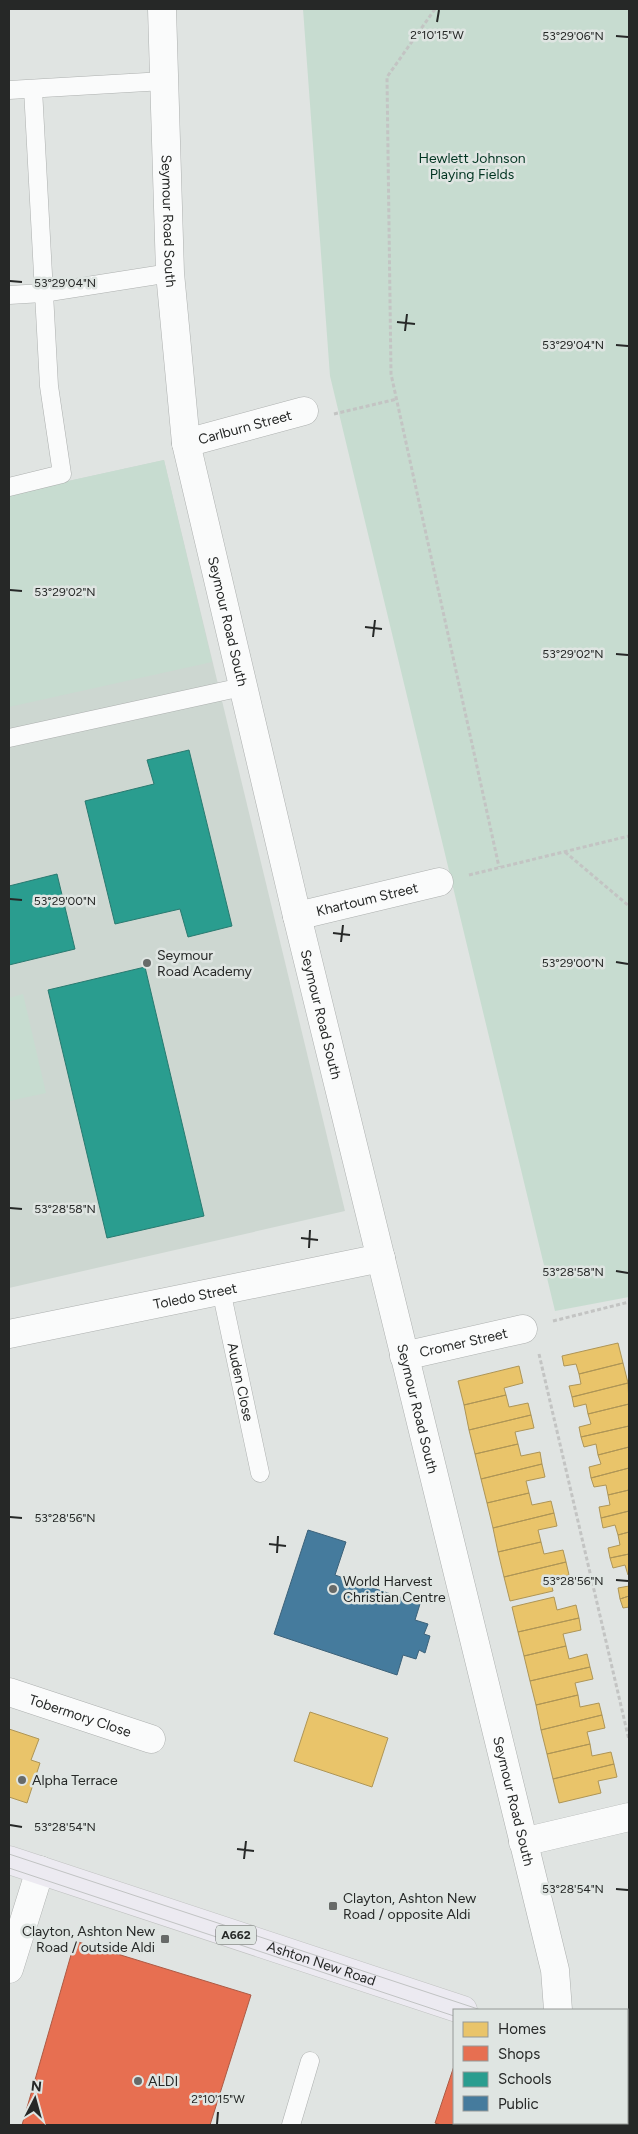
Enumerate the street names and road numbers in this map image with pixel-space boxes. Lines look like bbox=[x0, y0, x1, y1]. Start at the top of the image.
street label: Seymour Road South bbox=[158, 154, 180, 288]
street label: Carlburn Street bbox=[196, 406, 294, 448]
street label: Seymour Road South bbox=[204, 555, 251, 688]
street label: Khartoum Street bbox=[314, 879, 420, 920]
street label: Seymour Road South bbox=[297, 948, 345, 1081]
street label: Toledo Street bbox=[152, 1279, 238, 1313]
street label: Cromer Street bbox=[418, 1324, 509, 1361]
street label: Auden Close bbox=[224, 1341, 257, 1423]
street label: Seymour Road South bbox=[394, 1342, 442, 1475]
street label: Tobermory Close bbox=[27, 1691, 134, 1741]
street label: Seymour Road South bbox=[490, 1735, 538, 1868]
road number: A662 bbox=[216, 1926, 256, 1944]
street label: Ashton New Road bbox=[265, 1937, 378, 1989]

